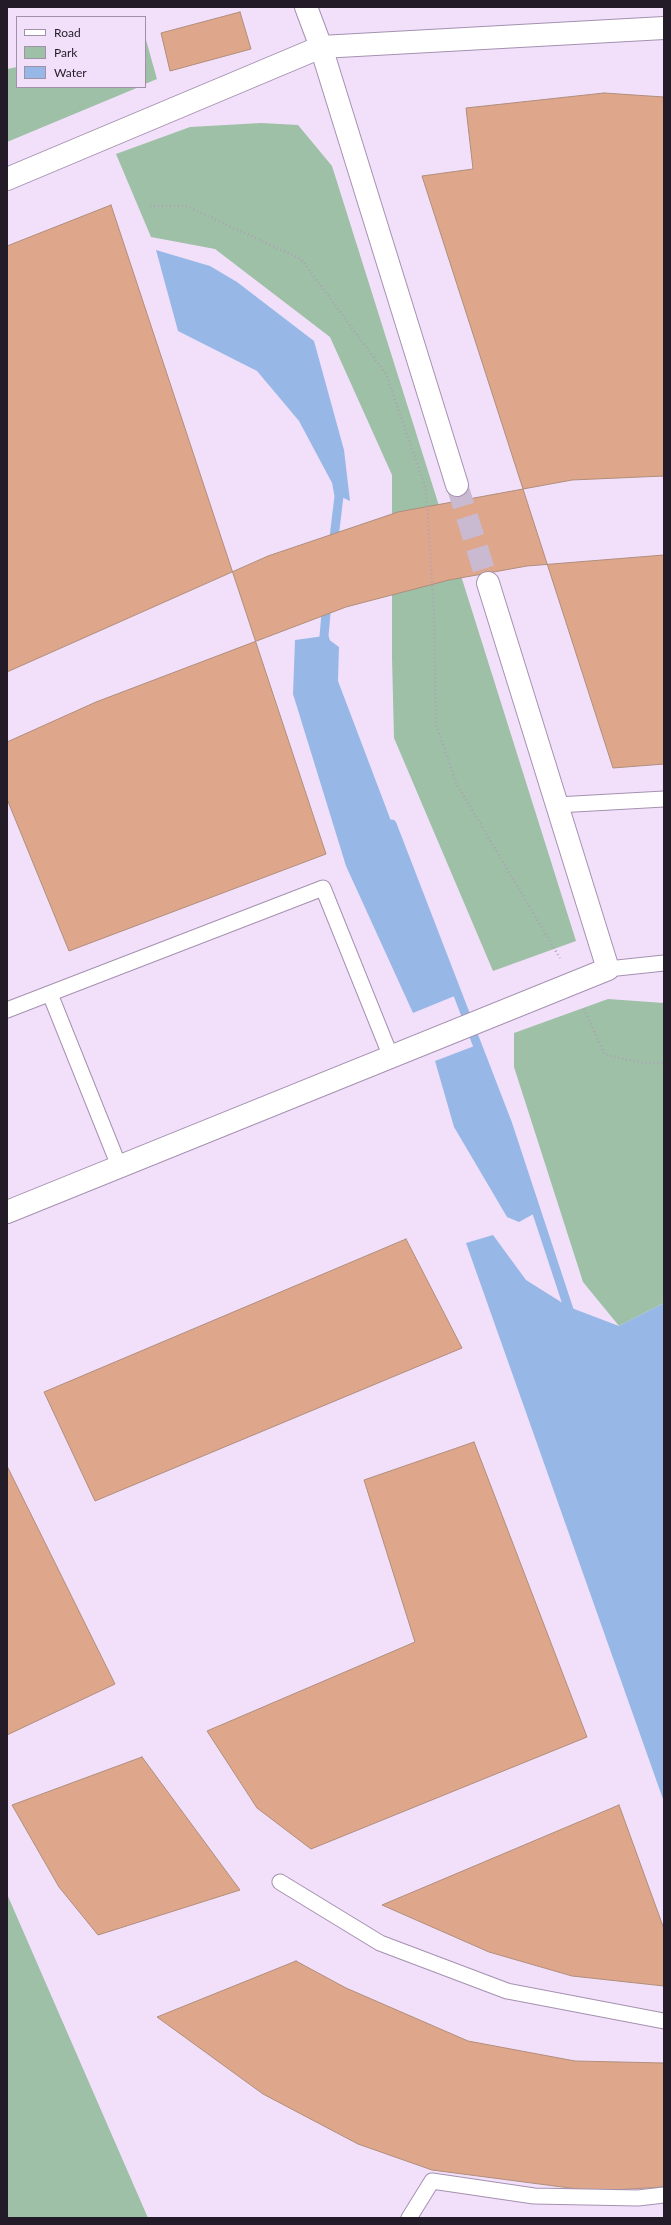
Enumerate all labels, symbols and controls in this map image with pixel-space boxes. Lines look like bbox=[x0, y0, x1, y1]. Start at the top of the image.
legend bbox=[16, 16, 146, 88]
text: Road bbox=[54, 25, 81, 40]
text: Park bbox=[54, 45, 77, 60]
text: Water bbox=[54, 65, 87, 80]

